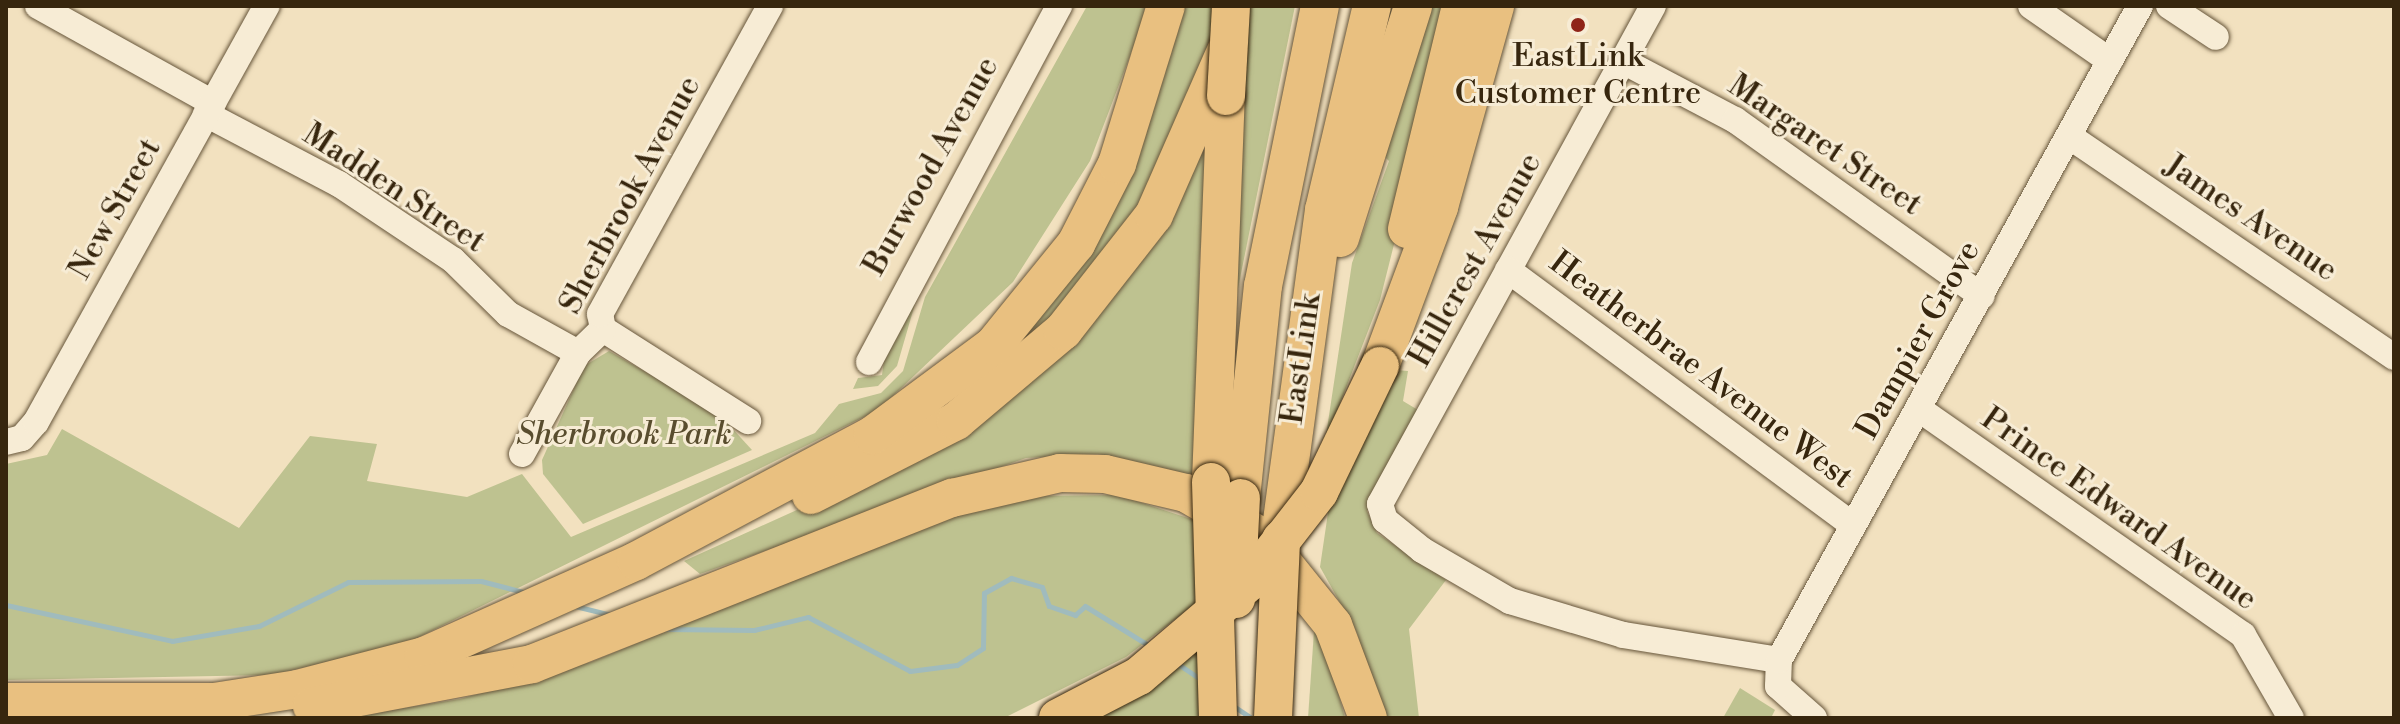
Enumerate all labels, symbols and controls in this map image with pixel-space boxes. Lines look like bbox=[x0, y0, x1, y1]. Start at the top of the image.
marker: EastLink Customer Centre bbox=[1569, 16, 1587, 34]
place label: EastLink Customer Centre bbox=[1455, 38, 1701, 113]
street label: Burwood Avenue bbox=[855, 50, 1007, 282]
street label: Margaret Street bbox=[1721, 66, 1929, 224]
street label: Sherbrook Avenue bbox=[551, 70, 709, 320]
street label: Madden Street bbox=[296, 115, 492, 261]
street label: New Street bbox=[61, 132, 169, 286]
street label: Hillcrest Avenue bbox=[1400, 146, 1550, 374]
street label: James Avenue bbox=[2157, 146, 2345, 290]
street label: Dampier Grove bbox=[1848, 234, 1988, 446]
street label: Heatherbrae Avenue West bbox=[1542, 243, 1860, 497]
street label: EastLink bbox=[1273, 291, 1329, 427]
street label: Prince Edward Avenue bbox=[1974, 399, 2264, 619]
park label: Sherbrook Park bbox=[516, 415, 732, 453]

